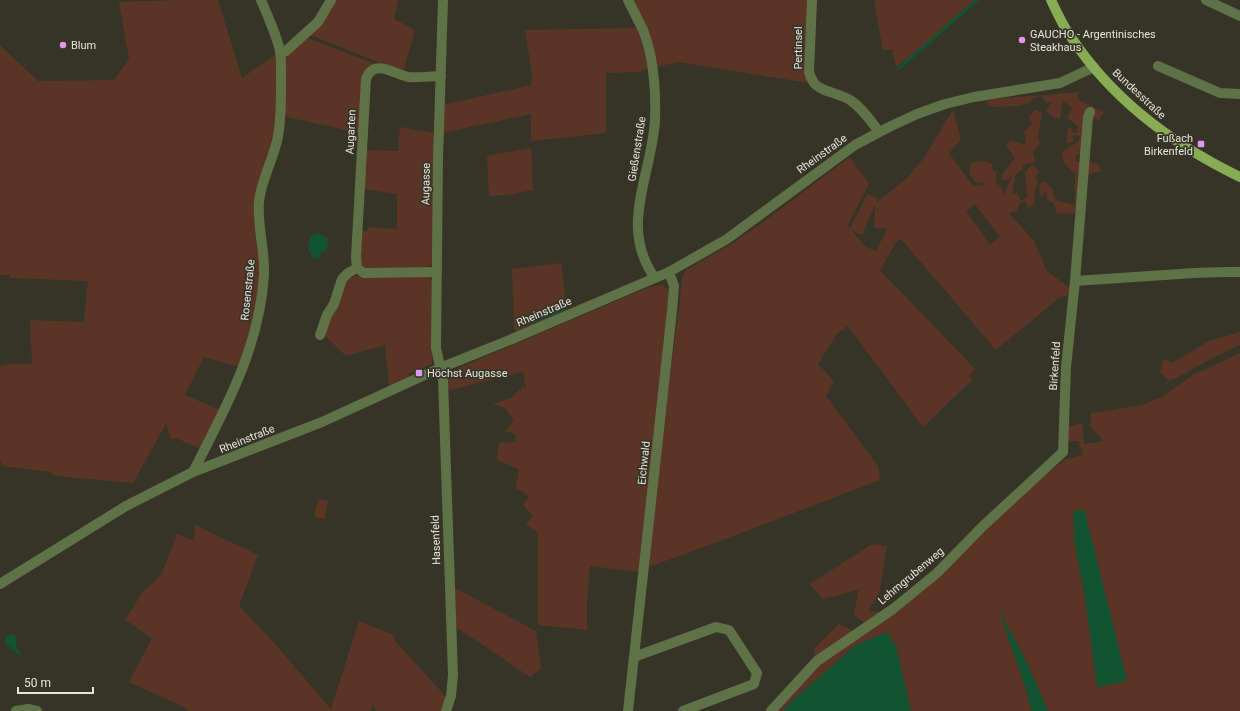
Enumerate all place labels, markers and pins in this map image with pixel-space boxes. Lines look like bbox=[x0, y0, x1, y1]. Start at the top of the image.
place label: GAUCHO - Argentinisches Steakhaus bbox=[1030, 28, 1156, 54]
marker: GAUCHO - Argentinisches Steakhaus bbox=[1017, 35, 1027, 45]
place label: Blum bbox=[71, 39, 96, 52]
marker: Blum bbox=[58, 40, 68, 50]
place label: Fußach Birkenfeld bbox=[1144, 132, 1193, 158]
marker: Fußach Birkenfeld bbox=[1196, 139, 1206, 149]
place label: Höchst Augasse bbox=[427, 367, 508, 380]
marker: Höchst Augasse bbox=[414, 368, 424, 378]

